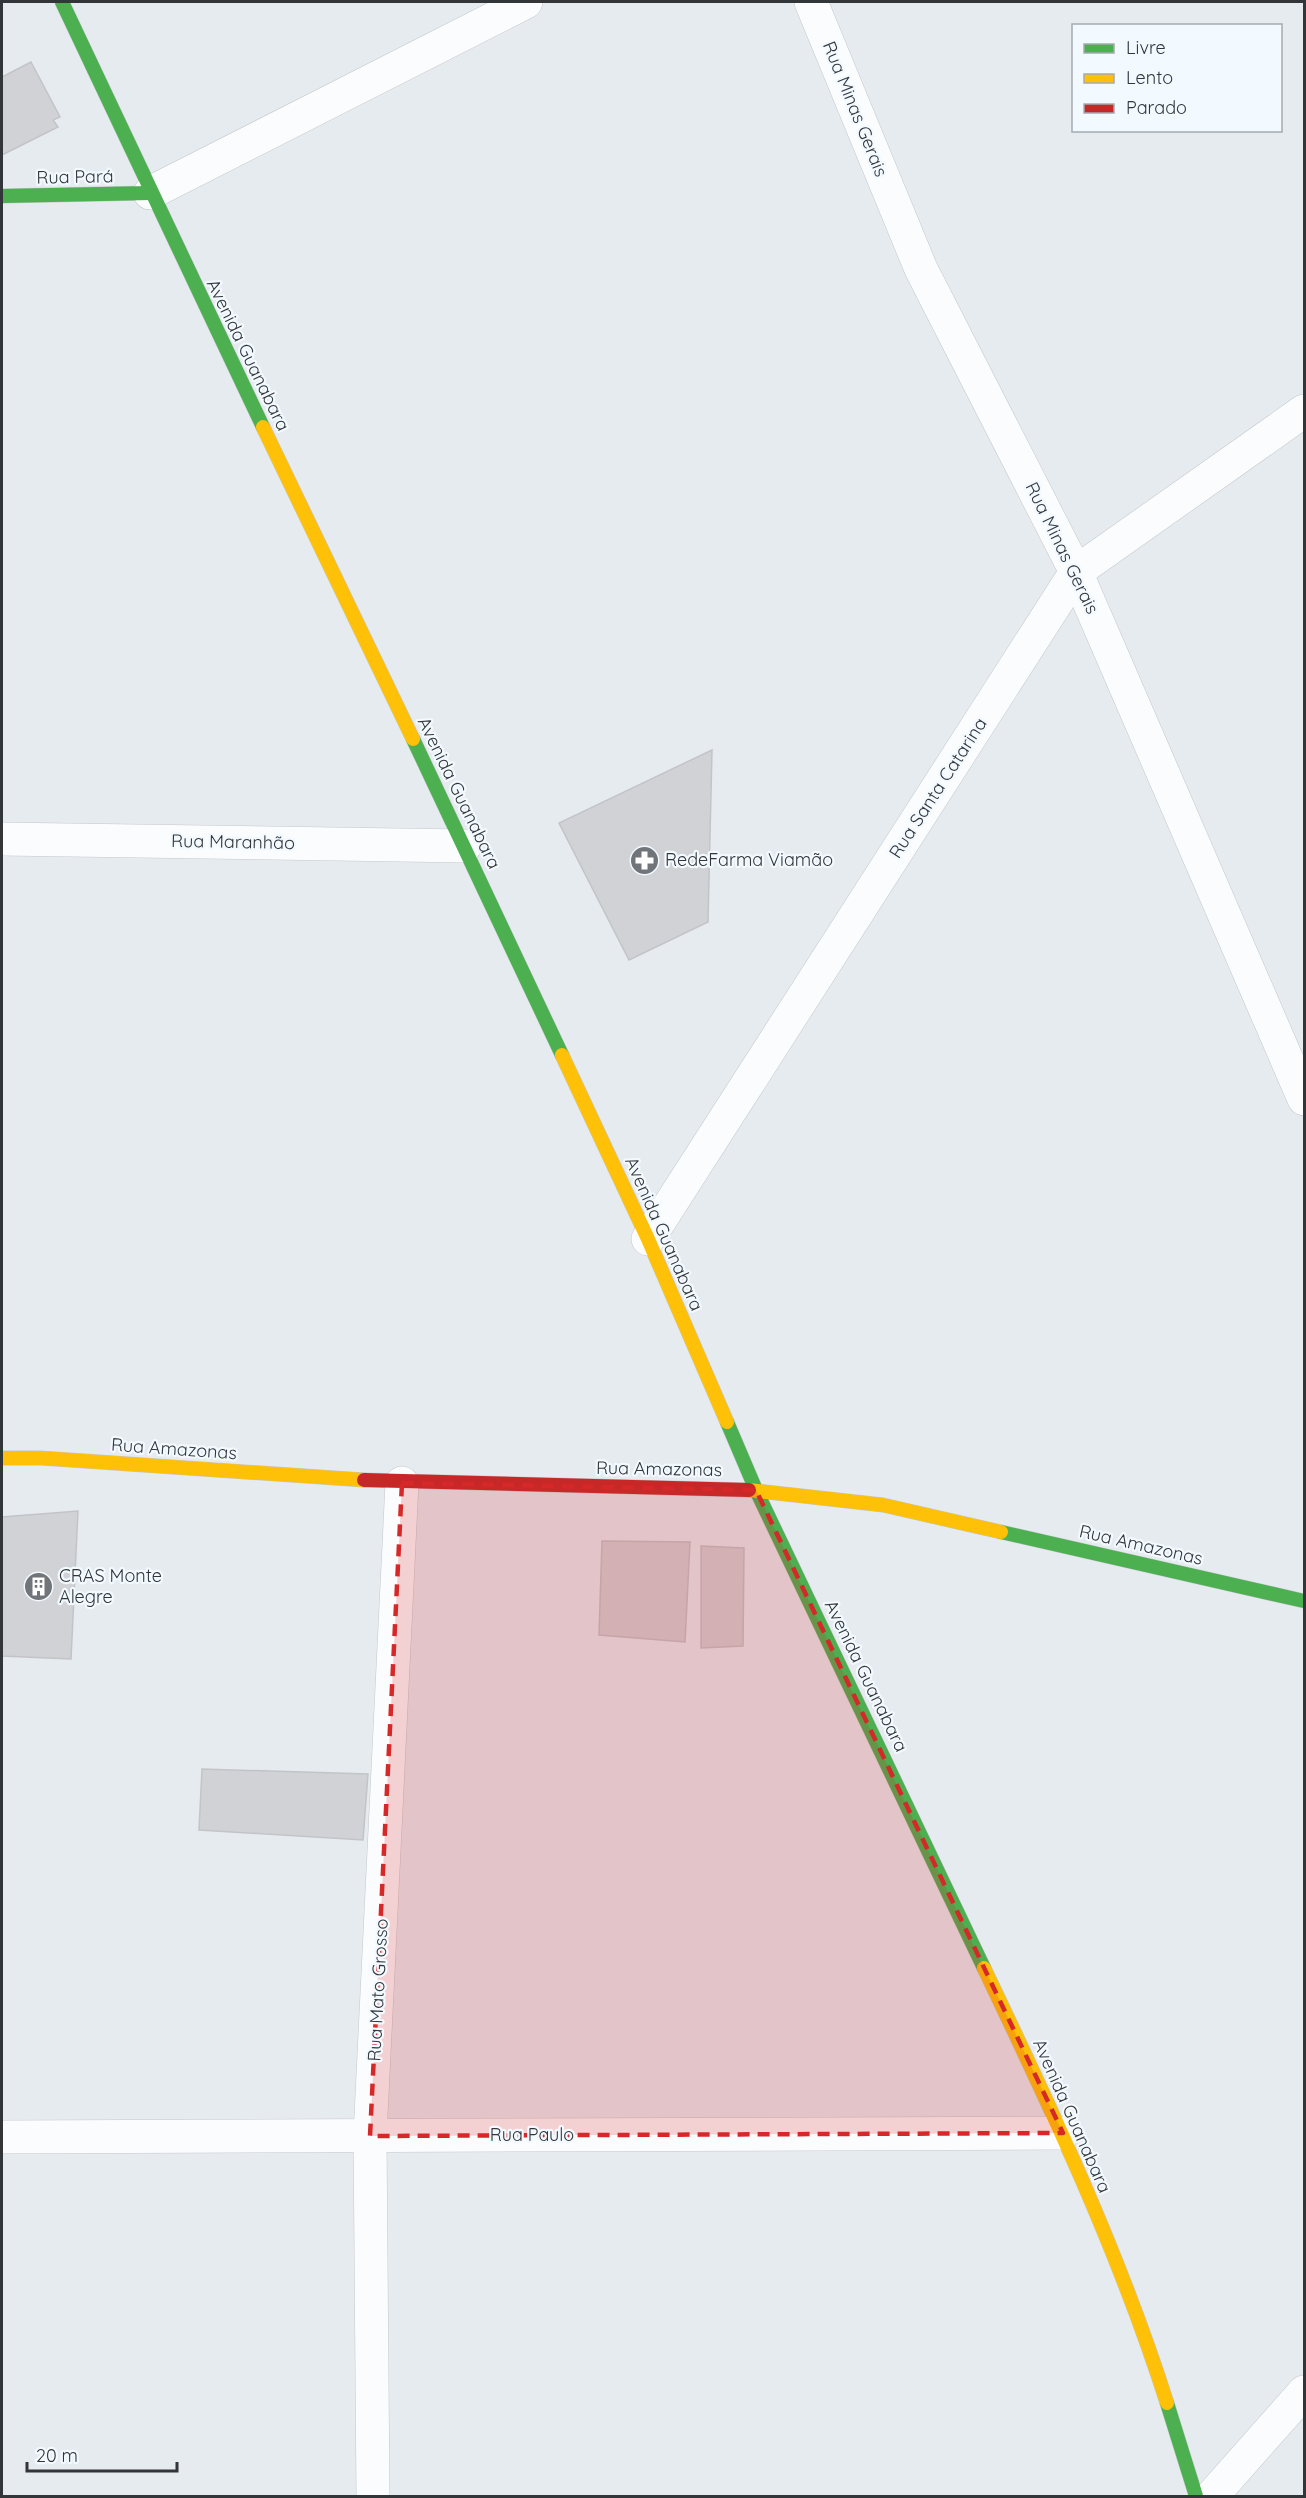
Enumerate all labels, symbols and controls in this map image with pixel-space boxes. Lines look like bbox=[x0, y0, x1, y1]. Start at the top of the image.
legend bbox=[1072, 24, 1282, 132]
text: Livre bbox=[1126, 36, 1166, 59]
street label: Rua Minas Gerais bbox=[818, 38, 893, 180]
text: Lento bbox=[1126, 66, 1173, 89]
text: Parado bbox=[1126, 96, 1187, 119]
street label: Rua Pará bbox=[36, 164, 114, 189]
street label: Avenida Guanabara bbox=[202, 275, 295, 434]
street label: Rua Minas Gerais bbox=[1021, 478, 1104, 618]
street label: Avenida Guanabara bbox=[413, 713, 506, 872]
street label: Rua Santa Catarina bbox=[884, 713, 992, 862]
street label: Rua Maranhão bbox=[171, 829, 295, 854]
pharmacy icon: RedeFarma Viamão bbox=[628, 844, 660, 876]
place label: RedeFarma Viamão bbox=[665, 848, 833, 871]
street label: Avenida Guanabara bbox=[620, 1153, 709, 1314]
street label: Rua Amazonas bbox=[110, 1433, 238, 1464]
street label: Rua Amazonas bbox=[596, 1456, 722, 1481]
street label: Rua Amazonas bbox=[1077, 1519, 1205, 1570]
place label: CRAS Monte Alegre bbox=[59, 1564, 162, 1608]
building icon: CRAS Monte Alegre bbox=[22, 1570, 54, 1602]
street label: Avenida Guanabara bbox=[820, 1596, 913, 1755]
street label: Rua Mato Grosso bbox=[362, 1918, 393, 2062]
street label: Avenida Guanabara bbox=[1028, 2035, 1117, 2196]
street label: Rua Paulo bbox=[490, 2123, 574, 2146]
scale bar bbox=[27, 2435, 177, 2473]
text: 20 m bbox=[36, 2444, 78, 2467]

